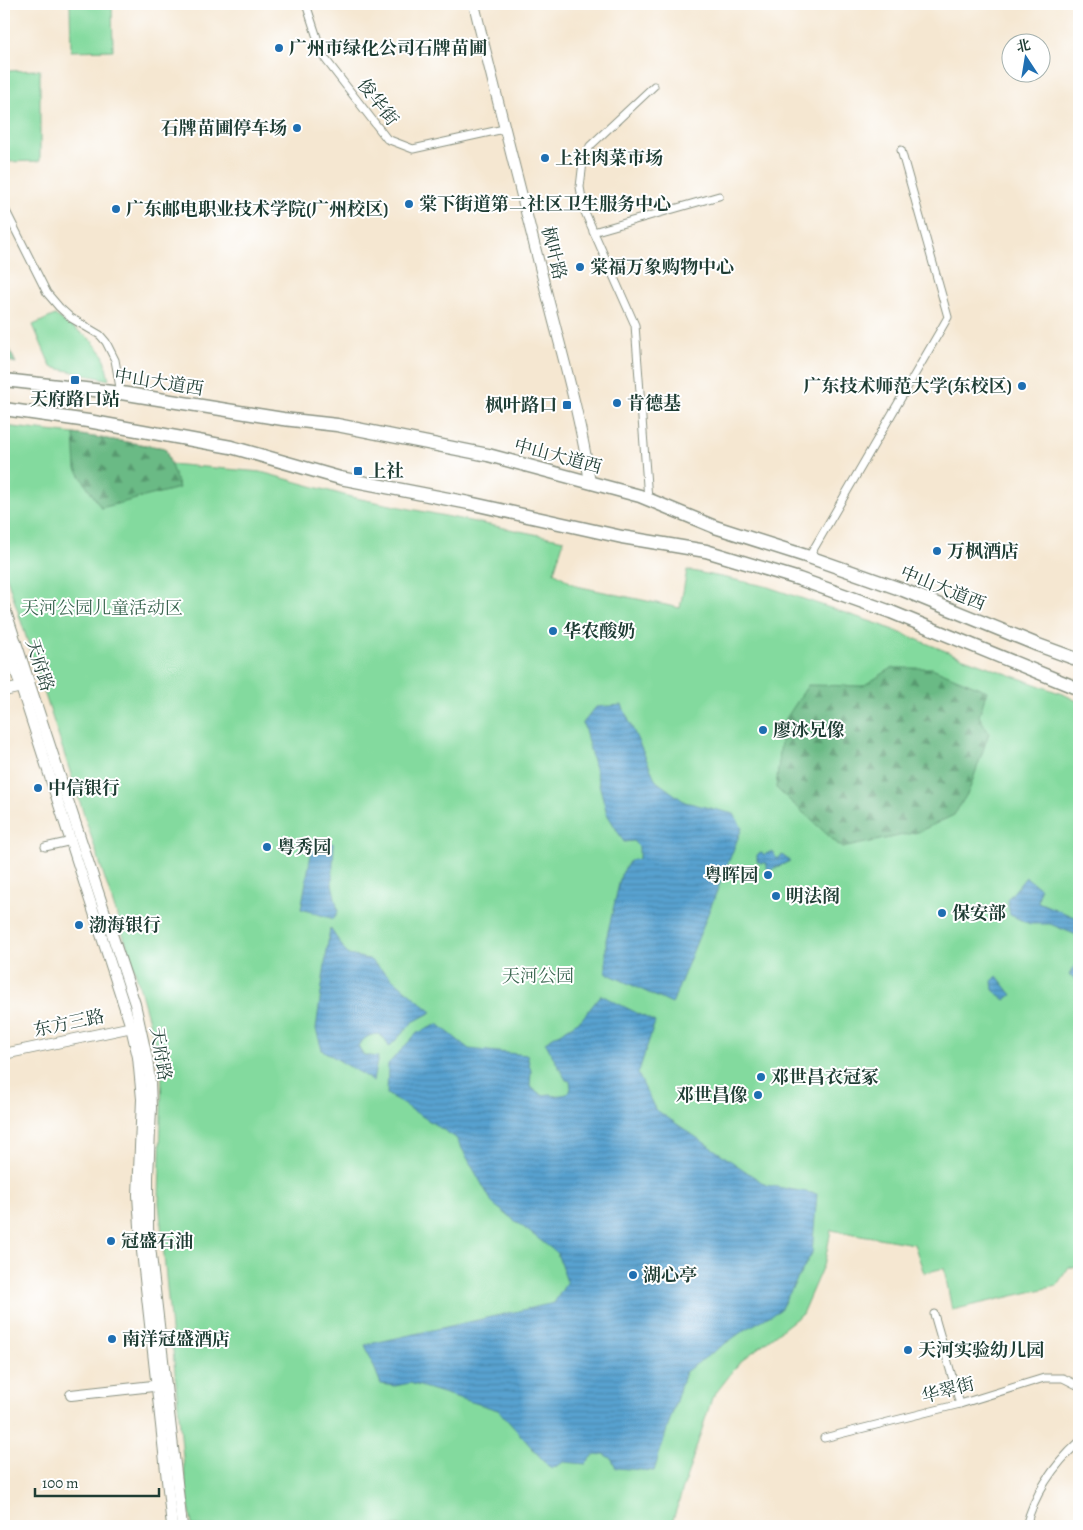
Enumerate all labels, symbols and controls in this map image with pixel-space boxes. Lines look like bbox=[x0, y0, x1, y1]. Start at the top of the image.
north arrow bbox=[1000, 32, 1050, 82]
text: 北 bbox=[1015, 35, 1032, 57]
place label: 广州市绿化公司石牌苗圃 bbox=[289, 36, 487, 60]
marker: 广州市绿化公司石牌苗圃 bbox=[273, 42, 285, 54]
street label: 俊华街 bbox=[352, 73, 404, 131]
place label: 石牌苗圃停车场 bbox=[161, 116, 287, 140]
marker: 石牌苗圃停车场 bbox=[291, 122, 303, 134]
place label: 上社肉菜市场 bbox=[555, 146, 663, 170]
marker: 上社肉菜市场 bbox=[539, 152, 551, 164]
place label: 棠下街道第二社区卫生服务中心 bbox=[419, 192, 671, 216]
place label: 广东邮电职业技术学院(广州校区) bbox=[126, 197, 388, 221]
marker: 棠下街道第二社区卫生服务中心 bbox=[403, 198, 415, 210]
marker: 广东邮电职业技术学院(广州校区) bbox=[110, 203, 122, 215]
street label: 枫叶路 bbox=[536, 224, 572, 282]
place label: 棠福万象购物中心 bbox=[590, 255, 734, 279]
marker: 棠福万象购物中心 bbox=[574, 261, 586, 273]
street label: 中山大道西 bbox=[113, 363, 205, 401]
marker: 天府路口站 bbox=[69, 374, 81, 386]
place label: 广东技术师范大学(东校区) bbox=[804, 374, 1012, 398]
marker: 广东技术师范大学(东校区) bbox=[1016, 380, 1028, 392]
place label: 天府路口站 bbox=[30, 387, 120, 411]
place label: 肯德基 bbox=[627, 391, 681, 415]
place label: 枫叶路口 bbox=[485, 393, 557, 417]
marker: 肯德基 bbox=[611, 397, 623, 409]
marker: 枫叶路口 bbox=[561, 399, 573, 411]
street label: 中山大道西 bbox=[511, 433, 605, 479]
place label: 上社 bbox=[368, 459, 404, 483]
marker: 上社 bbox=[352, 465, 364, 477]
place label: 万枫酒店 bbox=[947, 539, 1019, 563]
marker: 万枫酒店 bbox=[931, 545, 943, 557]
street label: 中山大道西 bbox=[897, 560, 989, 616]
park label: 天河公园儿童活动区 bbox=[21, 596, 183, 620]
place label: 华农酸奶 bbox=[563, 619, 635, 643]
marker: 华农酸奶 bbox=[547, 625, 559, 637]
street label: 天府路 bbox=[20, 636, 60, 694]
place label: 廖冰兄像 bbox=[773, 718, 845, 742]
marker: 廖冰兄像 bbox=[757, 724, 769, 736]
place label: 中信银行 bbox=[48, 776, 120, 800]
marker: 中信银行 bbox=[32, 782, 44, 794]
place label: 粤秀园 bbox=[277, 835, 331, 859]
marker: 粤秀园 bbox=[261, 841, 273, 853]
place label: 粤晖园 bbox=[704, 863, 758, 887]
marker: 粤晖园 bbox=[762, 869, 774, 881]
place label: 明法阁 bbox=[786, 884, 840, 908]
marker: 明法阁 bbox=[770, 890, 782, 902]
place label: 保安部 bbox=[952, 901, 1006, 925]
marker: 保安部 bbox=[936, 907, 948, 919]
place label: 渤海银行 bbox=[89, 913, 161, 937]
marker: 渤海银行 bbox=[73, 919, 85, 931]
park label: 天河公园 bbox=[502, 964, 574, 988]
street label: 东方三路 bbox=[31, 1004, 107, 1042]
street label: 天府路 bbox=[145, 1025, 177, 1083]
place label: 邓世昌衣冠冢 bbox=[771, 1065, 879, 1089]
marker: 邓世昌衣冠冢 bbox=[755, 1071, 767, 1083]
place label: 邓世昌像 bbox=[676, 1083, 748, 1107]
marker: 邓世昌像 bbox=[752, 1089, 764, 1101]
place label: 冠盛石油 bbox=[121, 1229, 193, 1253]
marker: 冠盛石油 bbox=[105, 1235, 117, 1247]
place label: 湖心亭 bbox=[643, 1263, 697, 1287]
marker: 湖心亭 bbox=[627, 1269, 639, 1281]
place label: 南洋冠盛酒店 bbox=[122, 1327, 230, 1351]
marker: 南洋冠盛酒店 bbox=[106, 1333, 118, 1345]
place label: 天河实验幼儿园 bbox=[918, 1338, 1044, 1362]
marker: 天河实验幼儿园 bbox=[902, 1344, 914, 1356]
street label: 华翠街 bbox=[919, 1371, 977, 1409]
scale bar bbox=[35, 1465, 159, 1497]
text: 100 m bbox=[42, 1473, 79, 1493]

